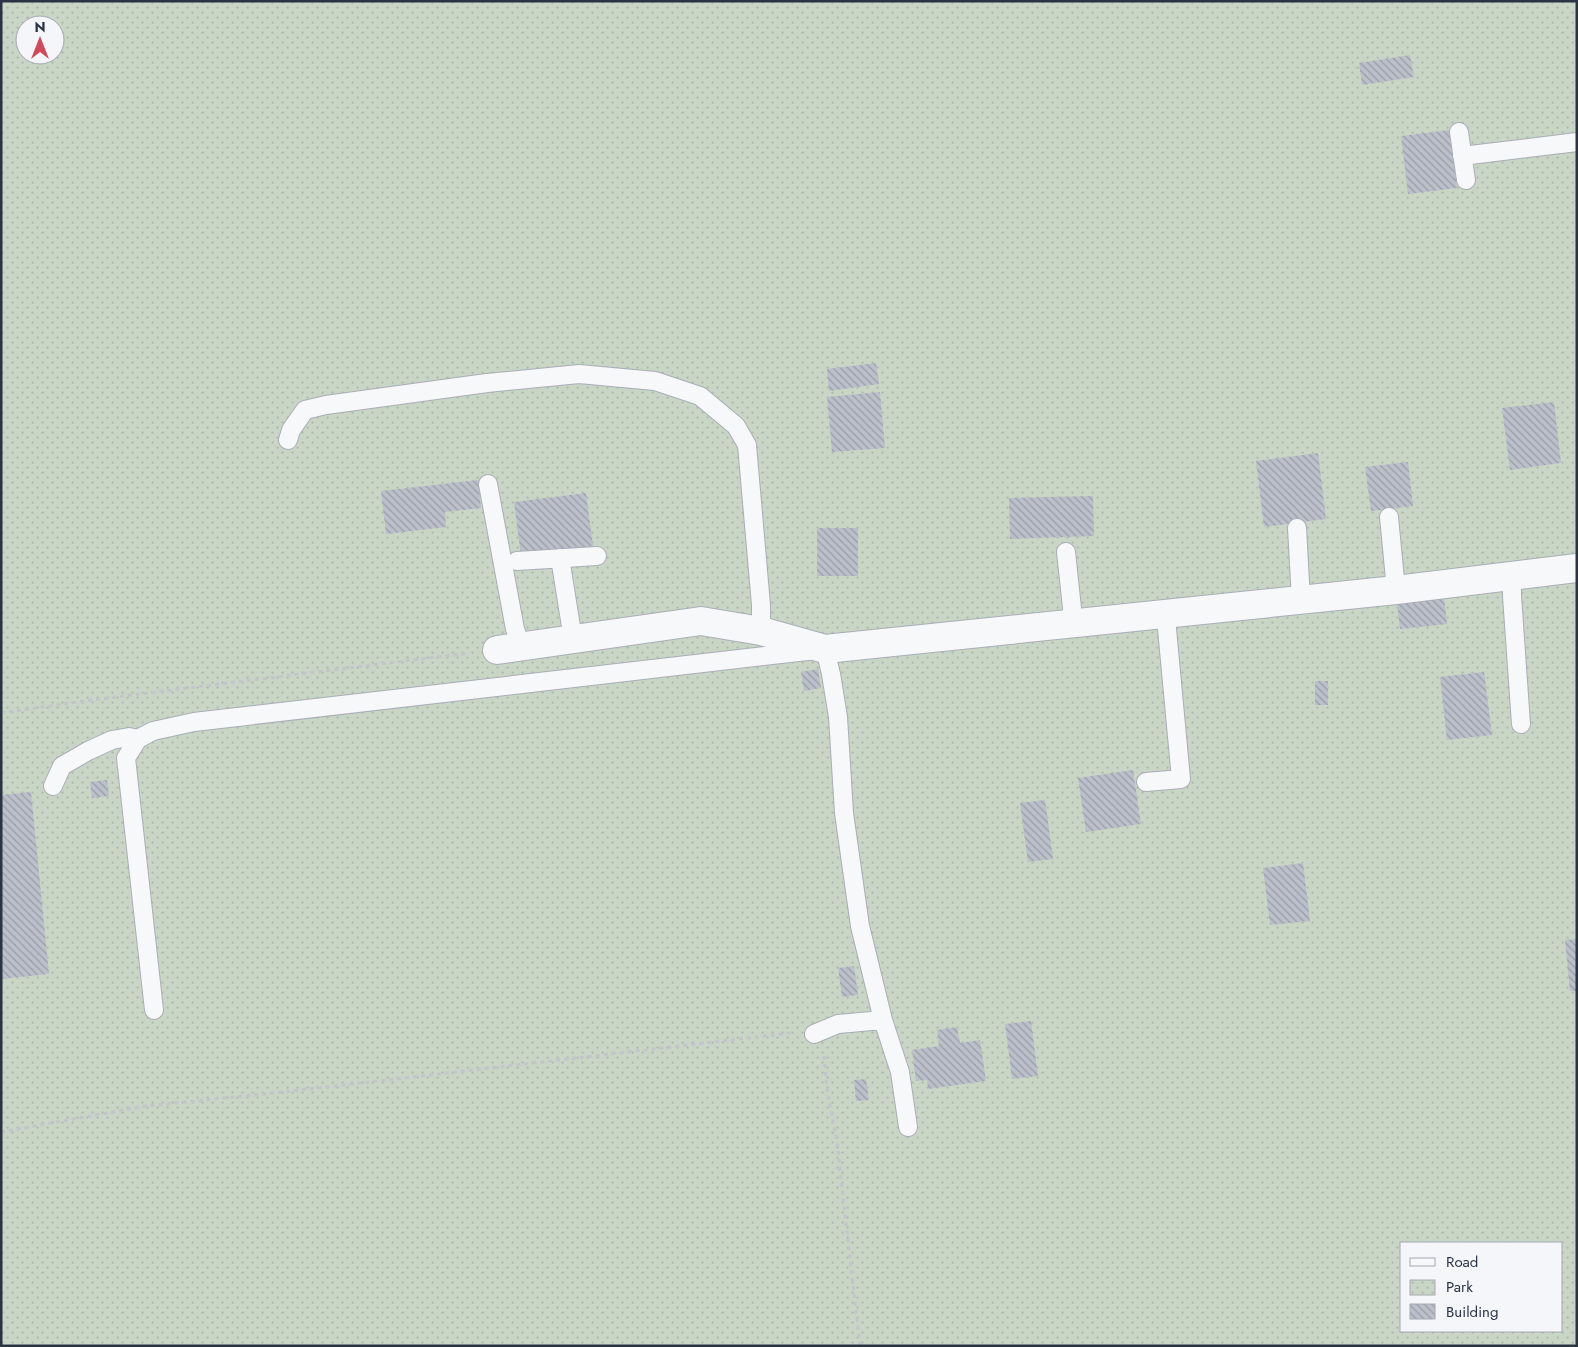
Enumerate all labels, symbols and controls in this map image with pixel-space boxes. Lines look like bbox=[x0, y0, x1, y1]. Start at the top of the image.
north arrow bbox=[15, 15, 65, 65]
text: N bbox=[34, 17, 46, 37]
legend bbox=[1400, 1242, 1563, 1332]
text: Road bbox=[1446, 1251, 1478, 1273]
text: Park bbox=[1446, 1276, 1473, 1298]
text: Building bbox=[1446, 1301, 1498, 1323]

